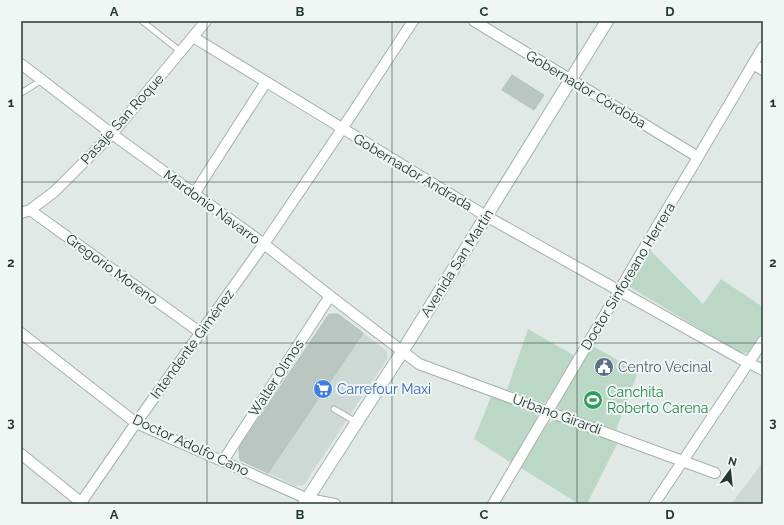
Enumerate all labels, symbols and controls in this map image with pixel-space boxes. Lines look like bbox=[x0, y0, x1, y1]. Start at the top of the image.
text: A bbox=[110, 4, 119, 19]
text: B bbox=[296, 4, 305, 19]
text: C bbox=[480, 4, 489, 19]
text: D bbox=[665, 4, 675, 19]
street label: Gobernador Córdoba bbox=[523, 47, 649, 131]
street label: Pasaje San Roque bbox=[77, 71, 167, 167]
text: 1 bbox=[8, 95, 15, 110]
text: 1 bbox=[770, 95, 777, 110]
street label: Gobernador Andrada bbox=[351, 130, 475, 214]
street label: Mardonio Navarro bbox=[160, 167, 264, 247]
street label: Doctor Sinforeano Herrera bbox=[578, 200, 678, 352]
street label: Avenida San Martín bbox=[417, 206, 497, 320]
street label: Gregorio Moreno bbox=[63, 230, 161, 308]
text: 2 bbox=[7, 255, 15, 270]
text: 2 bbox=[769, 255, 777, 270]
street label: Intendente Giménez bbox=[147, 286, 237, 402]
street label: Walter Olmos bbox=[245, 336, 307, 420]
public building icon: Centro Vecinal bbox=[593, 356, 615, 378]
place label: Centro Vecinal bbox=[618, 359, 712, 375]
supermarket icon: Carrefour Maxi bbox=[312, 378, 334, 400]
place label: Carrefour Maxi bbox=[337, 381, 431, 397]
place label: Canchita Roberto Carena bbox=[607, 384, 708, 416]
sports icon: Canchita Roberto Carena bbox=[582, 389, 604, 411]
street label: Urbano Girardi bbox=[510, 390, 604, 438]
street label: Doctor Adolfo Cano bbox=[130, 411, 252, 479]
text: 3 bbox=[7, 415, 15, 430]
text: 3 bbox=[769, 415, 777, 430]
north arrow bbox=[710, 451, 750, 491]
text: N bbox=[727, 454, 738, 469]
text: A bbox=[110, 507, 119, 522]
text: B bbox=[296, 507, 305, 522]
text: C bbox=[480, 507, 489, 522]
text: D bbox=[665, 507, 675, 522]

